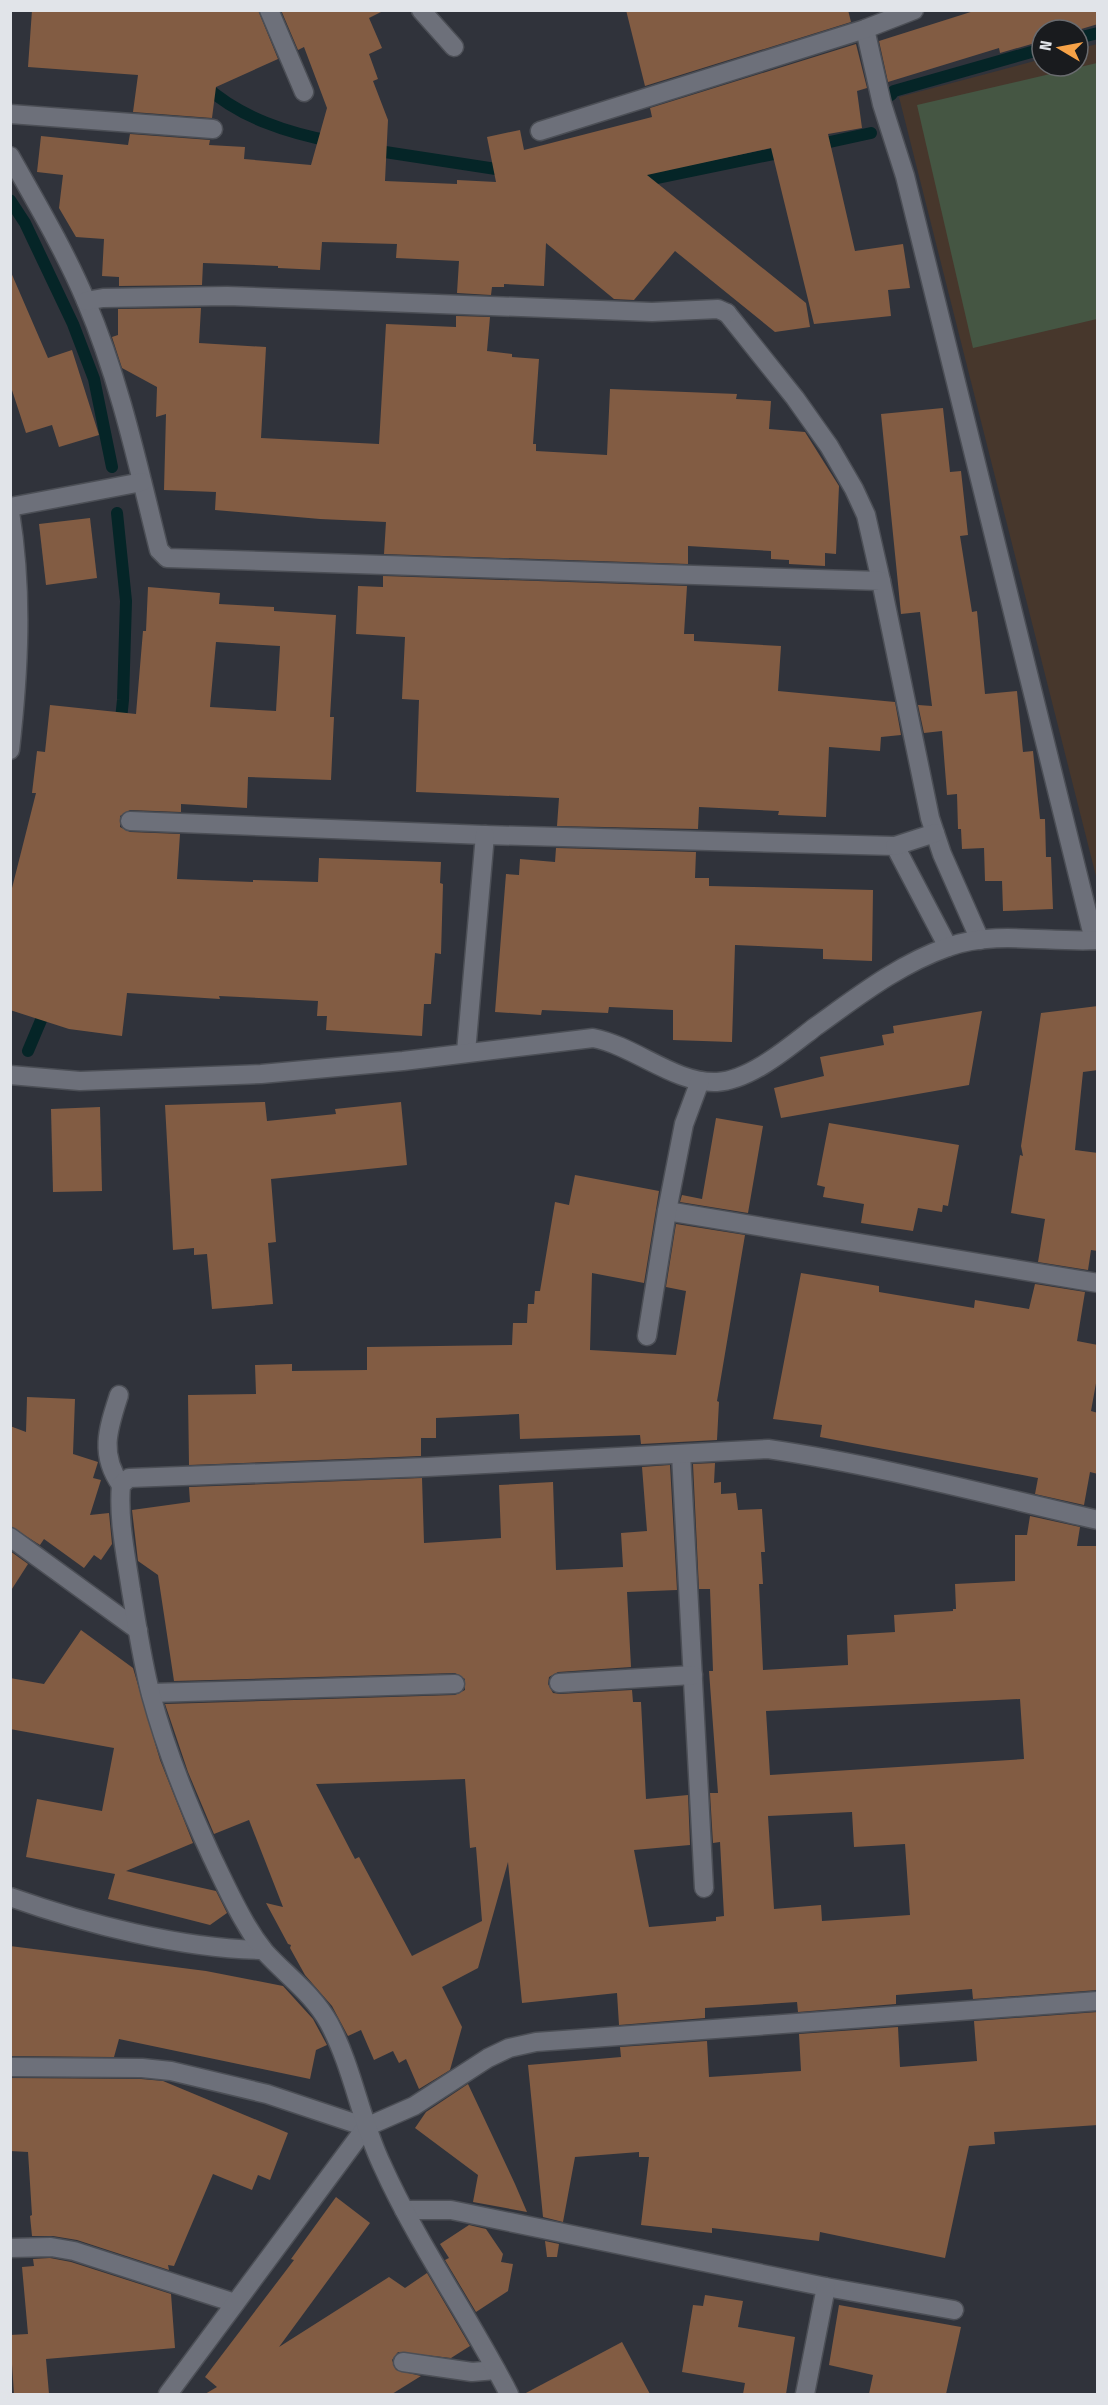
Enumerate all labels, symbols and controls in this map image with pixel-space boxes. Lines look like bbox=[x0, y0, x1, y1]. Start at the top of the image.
north arrow bbox=[1030, 18, 1090, 78]
text: N bbox=[1036, 39, 1056, 52]

